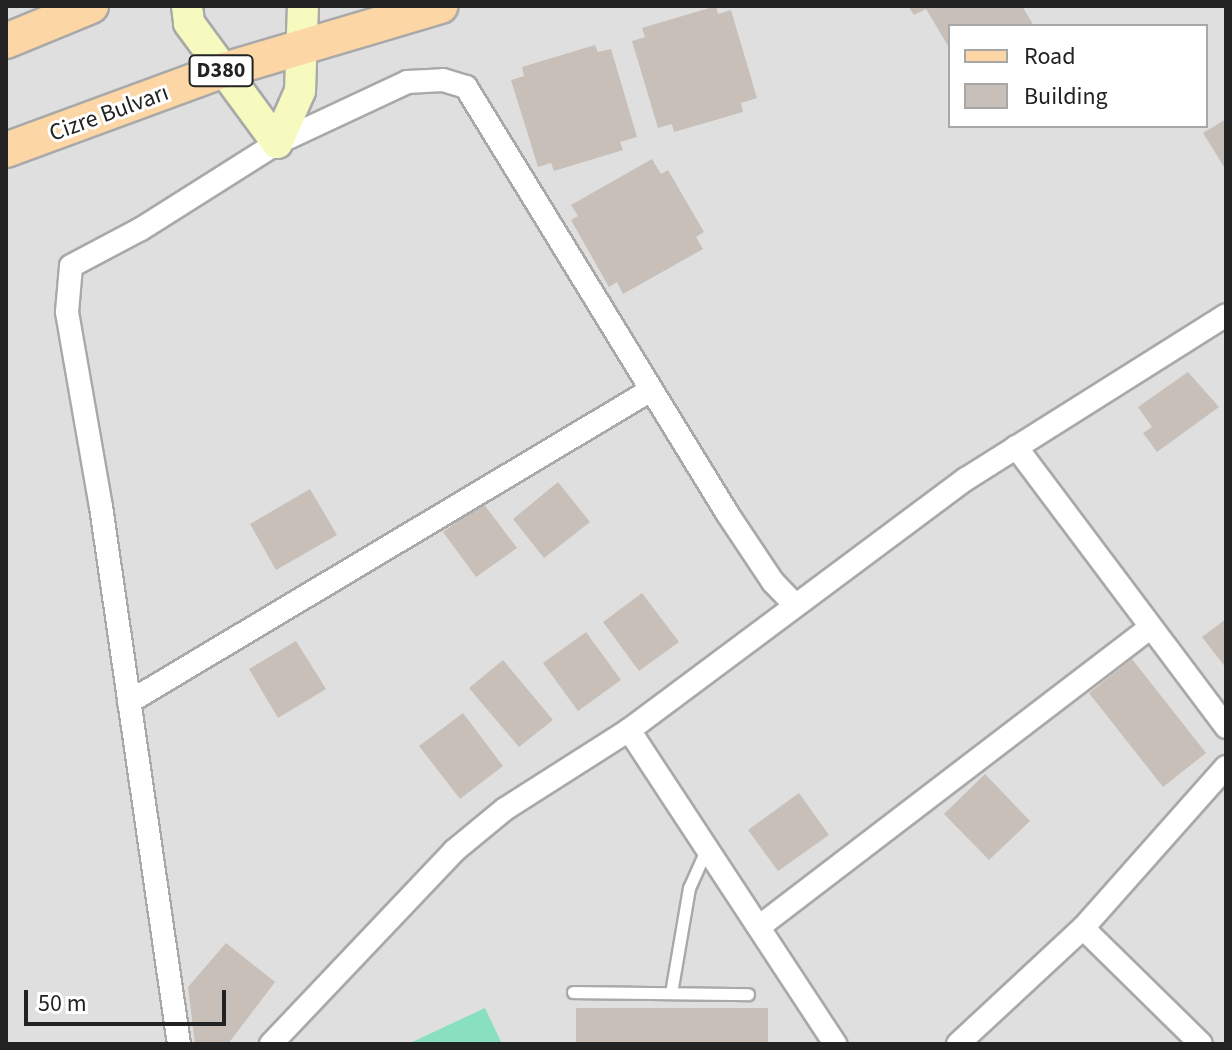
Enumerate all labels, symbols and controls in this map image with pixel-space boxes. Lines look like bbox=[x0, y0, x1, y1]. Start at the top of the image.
legend bbox=[948, 24, 1208, 128]
text: Road bbox=[1024, 39, 1076, 74]
road number: D380 bbox=[187, 53, 255, 89]
street label: Cizre Bulvarı bbox=[45, 78, 173, 148]
text: Building bbox=[1024, 79, 1108, 114]
scale bar bbox=[28, 974, 230, 1024]
text: 50 m bbox=[38, 986, 87, 1021]

